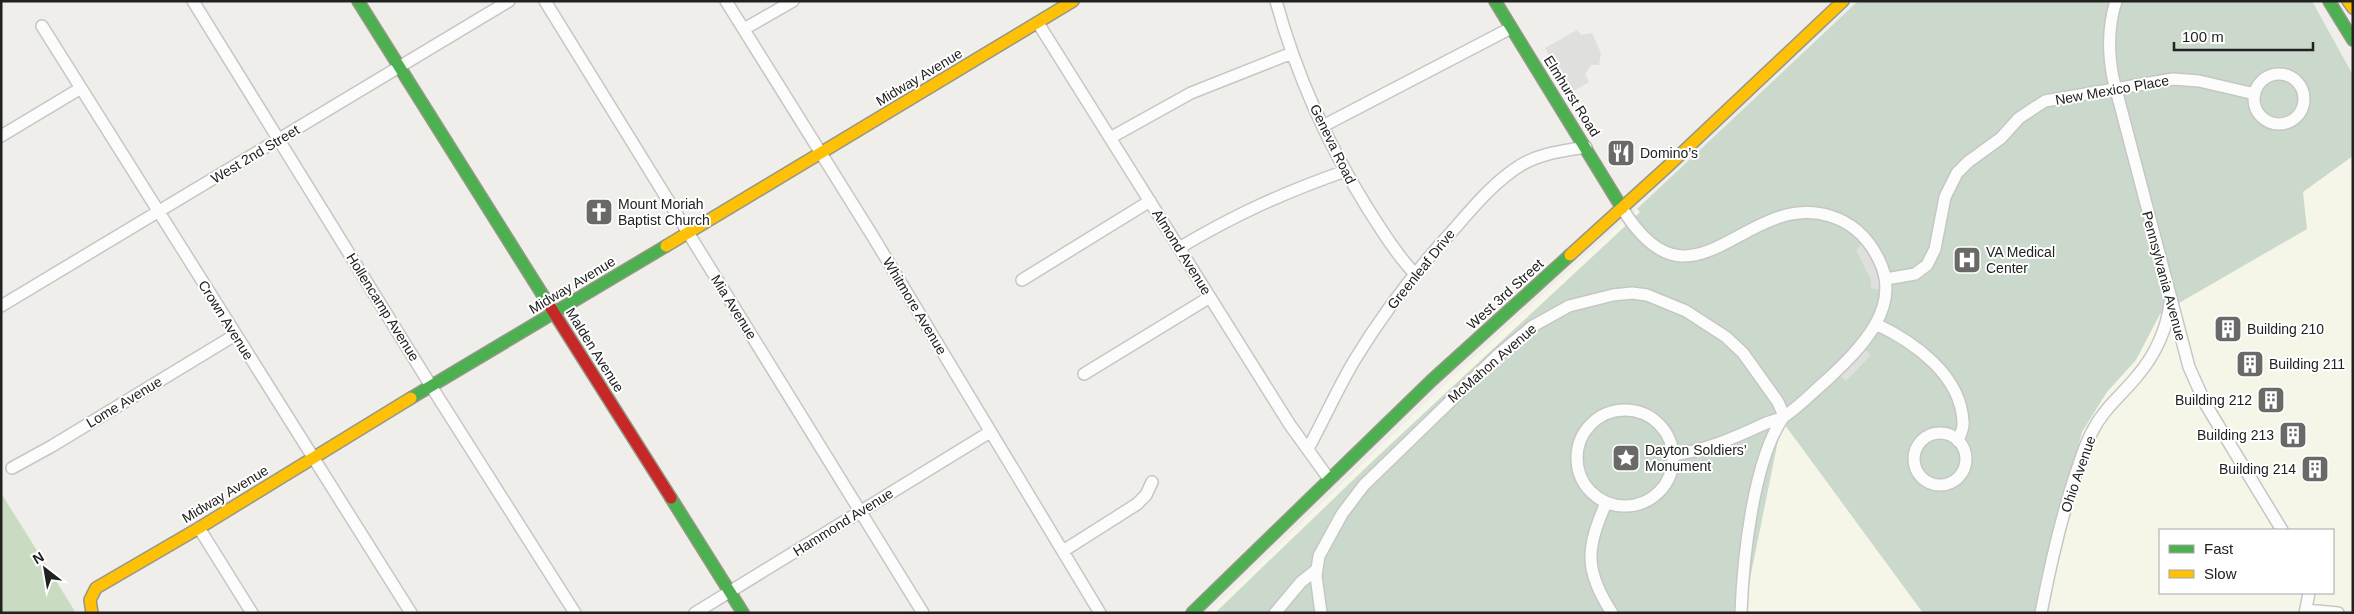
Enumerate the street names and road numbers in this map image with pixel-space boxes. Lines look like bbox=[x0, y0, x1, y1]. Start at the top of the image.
street label: Midway Avenue bbox=[873, 45, 965, 109]
street label: Elmhurst Road bbox=[1541, 52, 1603, 140]
street label: New Mexico Place bbox=[2054, 72, 2170, 108]
street label: Geneva Road bbox=[1307, 102, 1359, 186]
street label: West 2nd Street bbox=[208, 121, 302, 187]
street label: Almond Avenue bbox=[1149, 206, 1215, 298]
street label: Pennsylvania Avenue bbox=[2139, 209, 2189, 343]
street label: Greenleaf Drive bbox=[1384, 226, 1458, 312]
street label: Hollencamp Avenue bbox=[343, 250, 423, 364]
street label: Midway Avenue bbox=[526, 253, 618, 317]
street label: Whitmore Avenue bbox=[880, 255, 950, 358]
street label: West 3rd Street bbox=[1464, 256, 1546, 332]
street label: Mia Avenue bbox=[708, 272, 760, 342]
street label: Crown Avenue bbox=[195, 277, 257, 363]
street label: Malden Avenue bbox=[563, 305, 627, 395]
street label: McMahon Avenue bbox=[1445, 320, 1540, 406]
street label: Lome Avenue bbox=[83, 373, 165, 431]
street label: Ohio Avenue bbox=[2057, 433, 2099, 514]
street label: Midway Avenue bbox=[179, 462, 271, 526]
street label: Hammond Avenue bbox=[790, 485, 896, 559]

